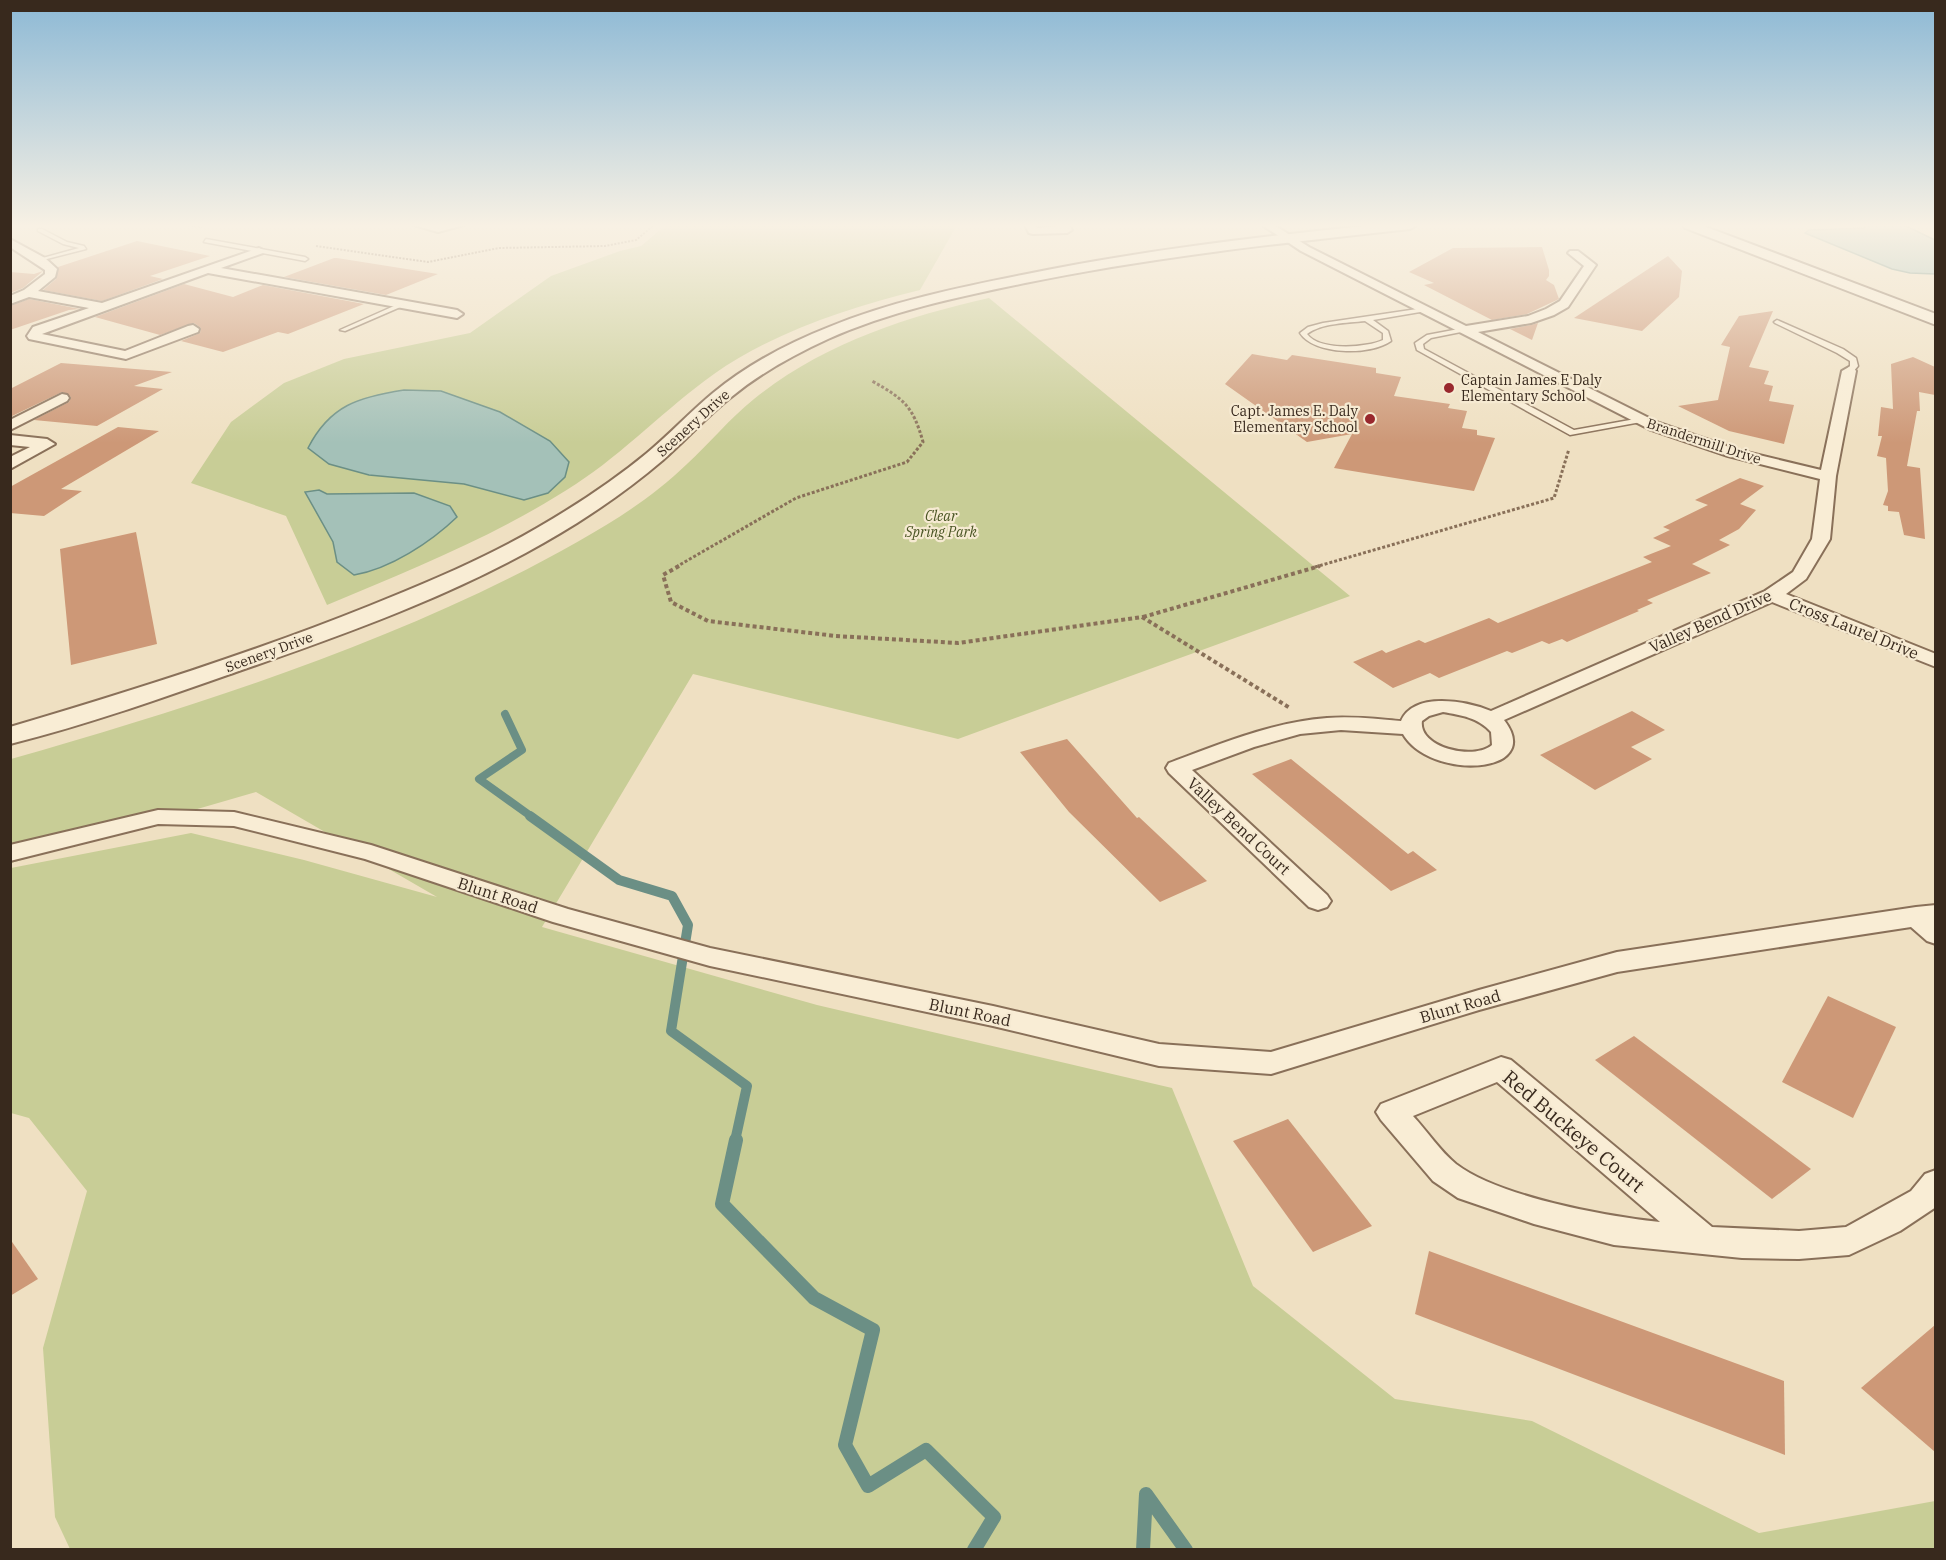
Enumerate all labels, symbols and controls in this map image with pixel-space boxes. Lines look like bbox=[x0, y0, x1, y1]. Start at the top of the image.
place label: Captain James E Daly Elementary School bbox=[1461, 371, 1602, 405]
marker: Captain James E Daly Elementary School bbox=[1442, 381, 1456, 395]
street label: Scenery Drive bbox=[653, 386, 733, 460]
place label: Capt. James E. Daly Elementary School bbox=[1231, 402, 1359, 436]
marker: Capt. James E. Daly Elementary School bbox=[1363, 412, 1377, 426]
street label: Brandermill Drive bbox=[1645, 414, 1763, 468]
park label: Clear Spring Park bbox=[904, 507, 978, 541]
street label: Valley Bend Drive bbox=[1646, 585, 1774, 657]
street label: Cross Laurel Drive bbox=[1786, 593, 1922, 663]
street label: Scenery Drive bbox=[223, 628, 315, 676]
street label: Valley Bend Court bbox=[1183, 773, 1295, 879]
street label: Blunt Road bbox=[455, 873, 541, 917]
street label: Blunt Road bbox=[1417, 985, 1503, 1027]
street label: Blunt Road bbox=[927, 994, 1013, 1030]
street label: Red Buckeye Court bbox=[1497, 1064, 1651, 1198]

